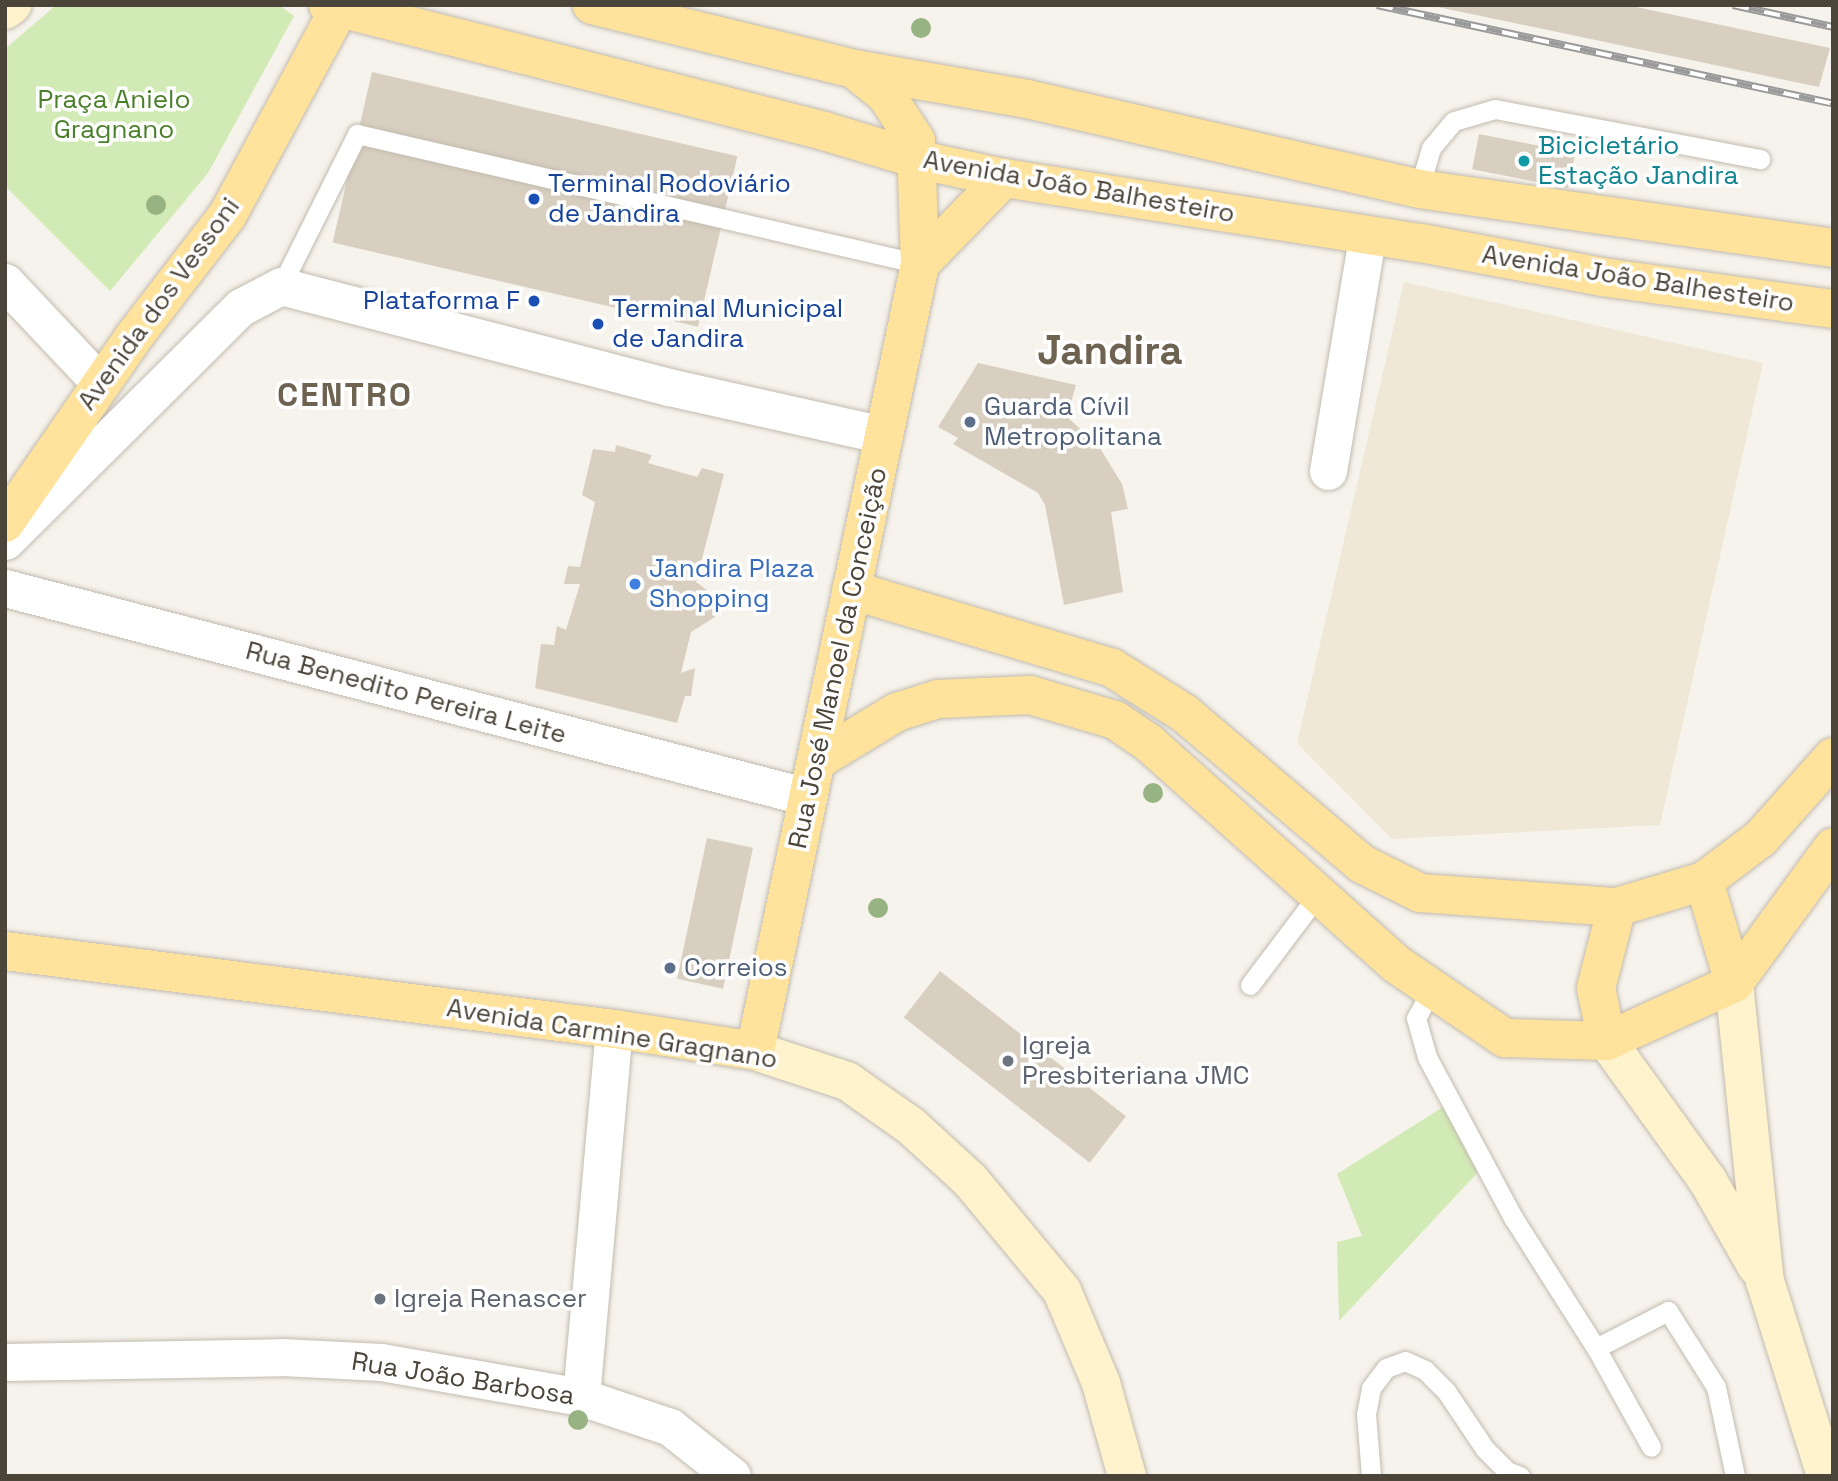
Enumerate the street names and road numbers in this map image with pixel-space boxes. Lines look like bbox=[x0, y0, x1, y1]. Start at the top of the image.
street label: Avenida João Balhesteiro bbox=[921, 144, 1237, 230]
street label: Avenida dos Vessoni bbox=[71, 192, 247, 416]
street label: Avenida João Balhesteiro bbox=[1480, 239, 1796, 319]
street label: Rua José Manoel da Conceição bbox=[782, 464, 894, 852]
street label: Rua Benedito Pereira Leite bbox=[242, 635, 570, 751]
street label: Avenida Carmine Gragnano bbox=[444, 992, 780, 1076]
street label: Rua João Barbosa bbox=[349, 1346, 577, 1412]

